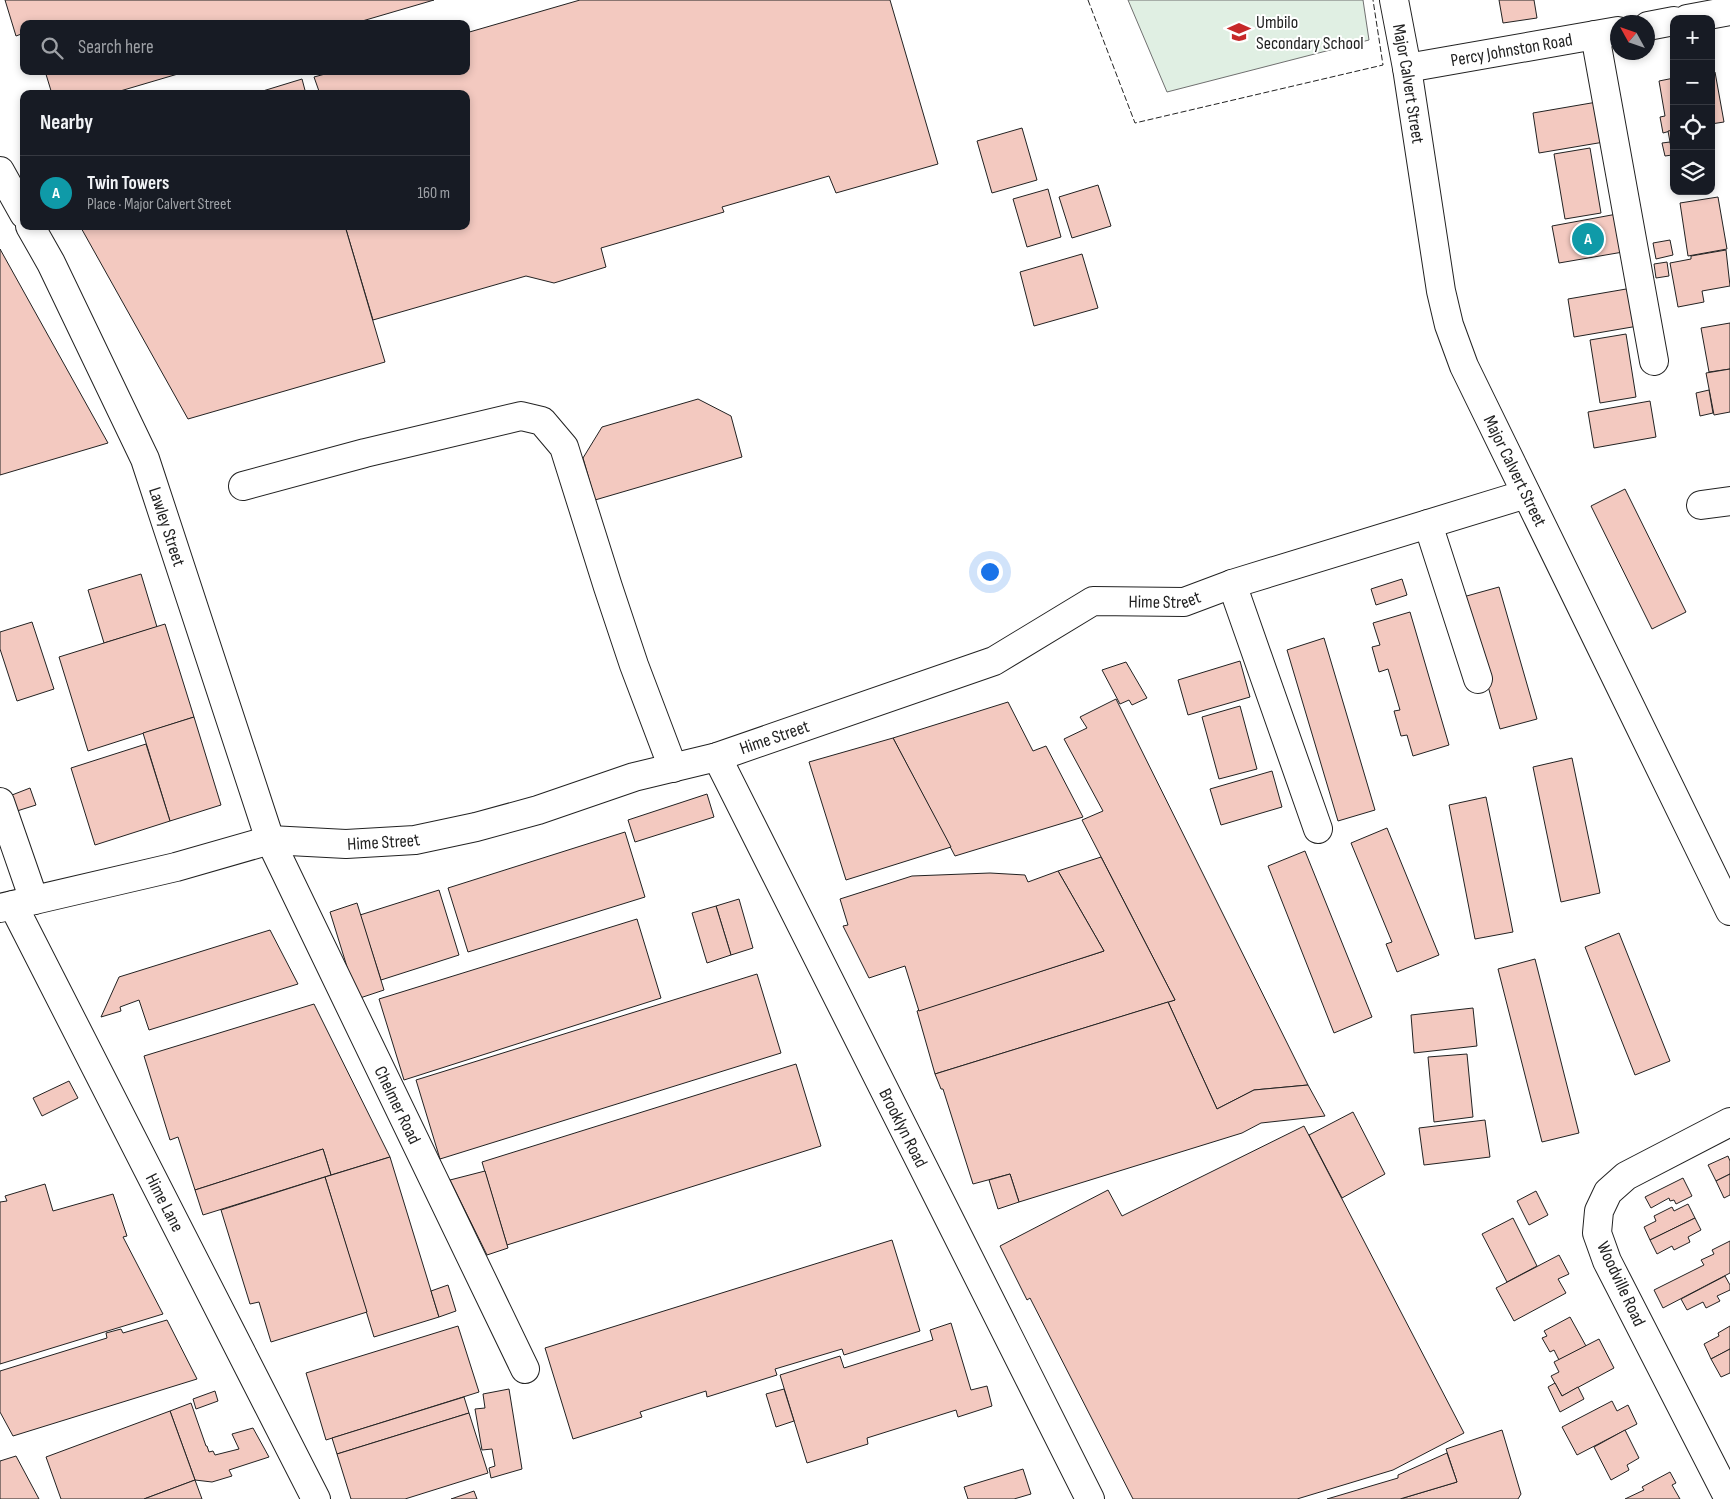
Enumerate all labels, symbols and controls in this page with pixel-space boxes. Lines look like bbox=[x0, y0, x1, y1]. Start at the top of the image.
place label: Umbilo Secondary School bbox=[1256, 12, 1364, 54]
north arrow bbox=[1610, 15, 1655, 60]
map controls bbox=[1670, 15, 1715, 195]
button: + bbox=[1670, 15, 1715, 60]
school or university icon: Umbilo Secondary School bbox=[1226, 19, 1252, 45]
search box bbox=[20, 20, 470, 75]
street label: Major Calvert Street bbox=[1388, 22, 1429, 145]
street label: Percy Johnston Road bbox=[1449, 29, 1574, 71]
icon: search bbox=[38, 34, 66, 62]
text: Search here bbox=[78, 36, 154, 59]
button: − bbox=[1670, 60, 1715, 105]
button: locate bbox=[1670, 105, 1715, 150]
text: Nearby bbox=[40, 110, 93, 135]
button: layers bbox=[1670, 150, 1715, 195]
text: Twin Towers bbox=[87, 172, 169, 195]
text: A bbox=[52, 184, 60, 203]
text: 160 m bbox=[417, 184, 450, 203]
text: Place · Major Calvert Street bbox=[87, 195, 231, 214]
pin: A bbox=[1572, 220, 1604, 258]
street label: Major Calvert Street bbox=[1479, 412, 1551, 530]
street label: Lawley Street bbox=[144, 484, 190, 569]
your location bbox=[977, 559, 1003, 585]
street label: Hime Street bbox=[1129, 586, 1204, 613]
street label: Hime Street bbox=[737, 715, 812, 759]
street label: Hime Street bbox=[347, 829, 422, 854]
street label: Chelmer Road bbox=[370, 1063, 425, 1147]
street label: Brooklyn Road bbox=[875, 1085, 932, 1171]
street label: Hime Lane bbox=[141, 1170, 188, 1235]
street label: Woodville Road bbox=[1592, 1238, 1650, 1330]

